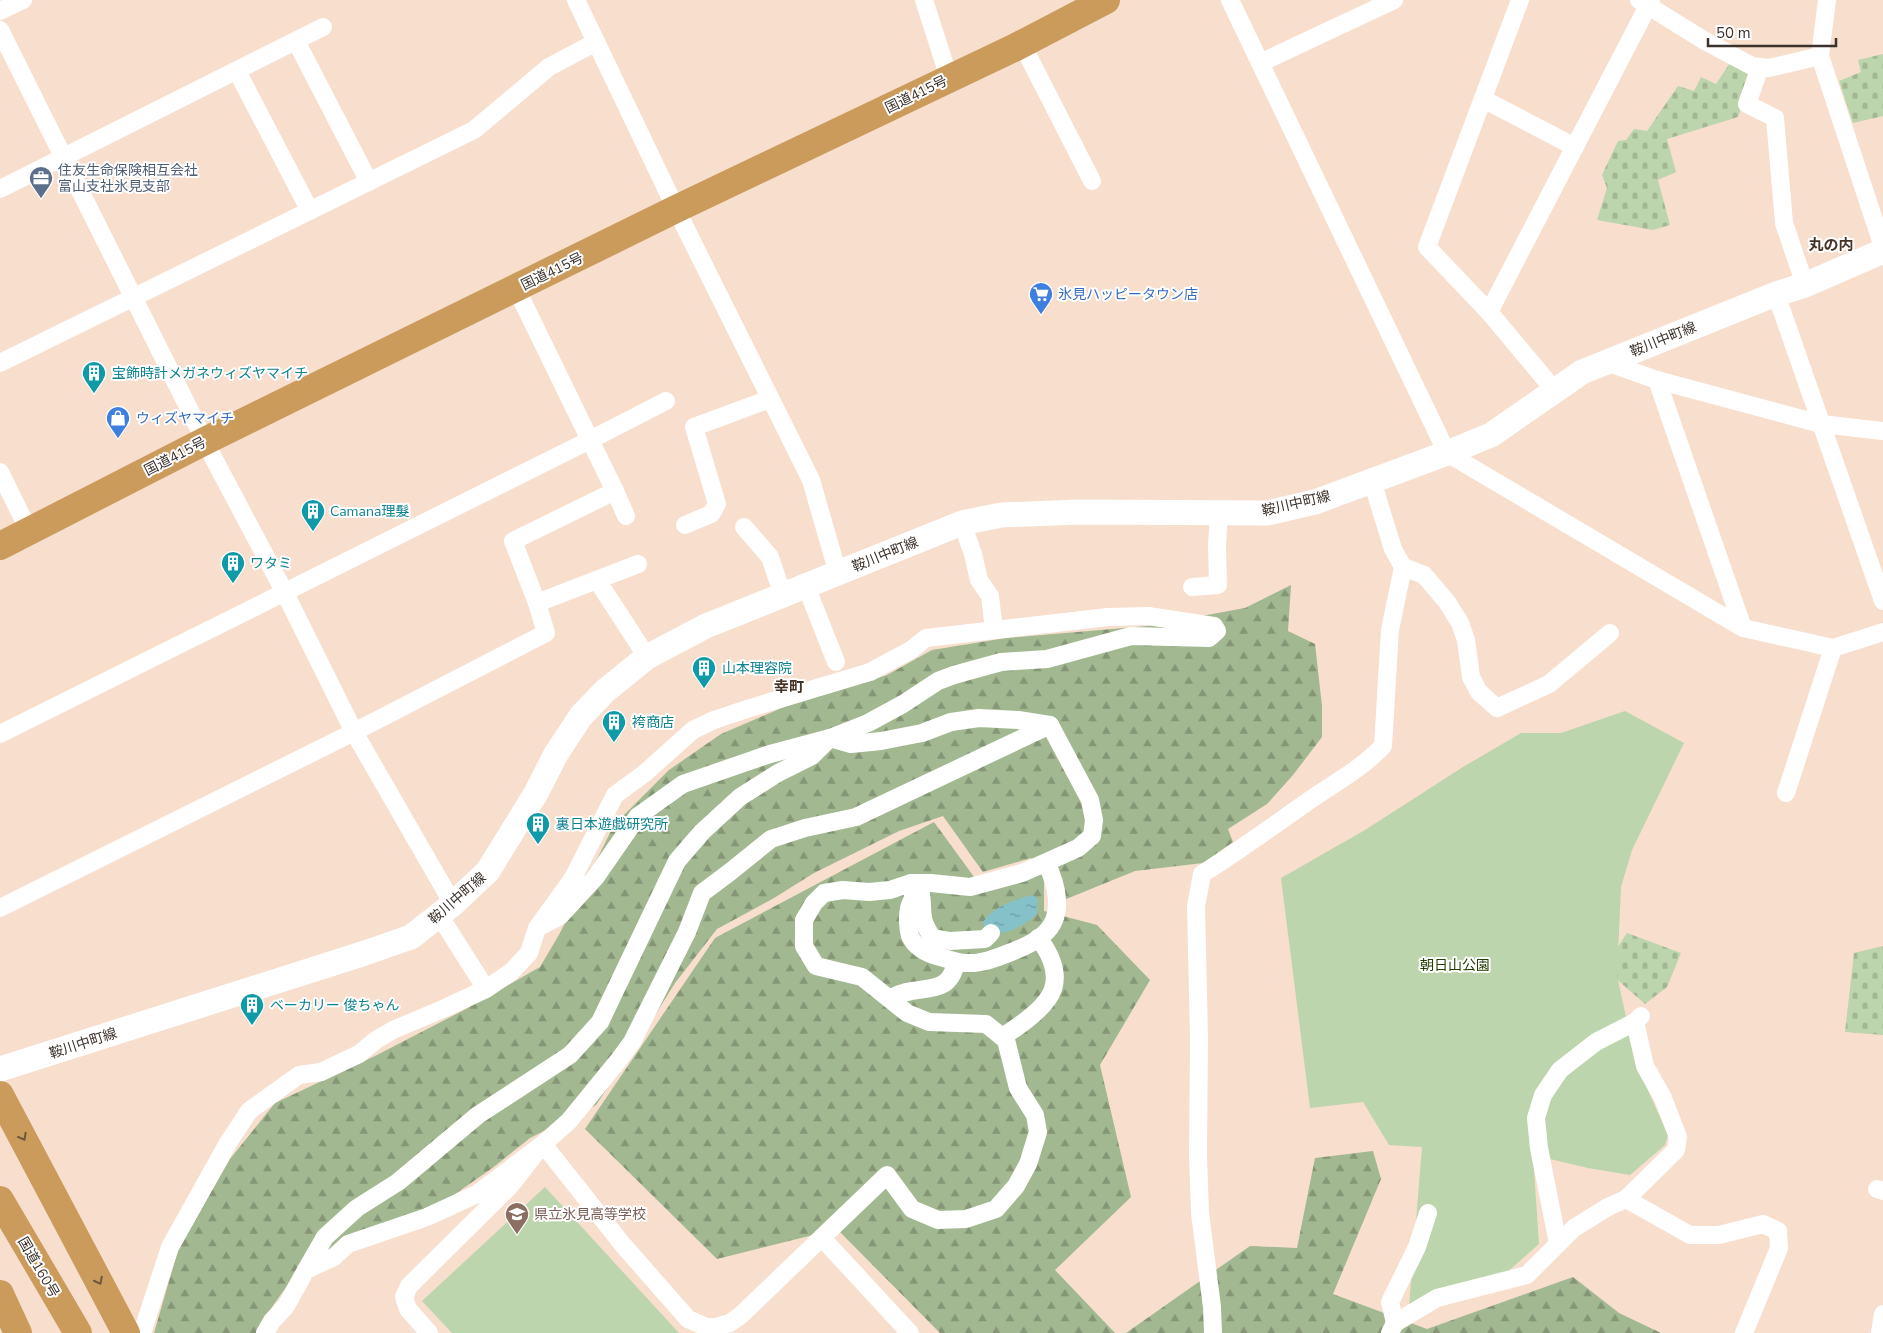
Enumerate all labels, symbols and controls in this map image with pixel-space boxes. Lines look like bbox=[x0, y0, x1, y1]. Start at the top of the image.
scale bar bbox=[1708, 15, 1836, 47]
text: 50 m bbox=[1716, 23, 1751, 43]
street label: 国道415号 bbox=[882, 71, 951, 118]
place label: 住友生命保険相互会社 富山支社氷見支部 bbox=[58, 161, 198, 196]
office icon: 住友生命保険相互会社 富山支社氷見支部 bbox=[28, 165, 54, 199]
district label: 丸の内 bbox=[1808, 235, 1854, 255]
street label: 国道415号 bbox=[518, 248, 587, 295]
supermarket icon: 氷見ハッピータウン店 bbox=[1028, 281, 1054, 315]
place label: 氷見ハッピータウン店 bbox=[1058, 285, 1198, 304]
street label: 鞍川中町線 bbox=[1627, 318, 1699, 361]
building icon: 宝飾時計メガネウィズヤマイチ bbox=[81, 360, 107, 394]
place label: 宝飾時計メガネウィズヤマイチ bbox=[112, 364, 308, 383]
shop icon: ウィズヤマイチ bbox=[105, 405, 131, 439]
place label: ウィズヤマイチ bbox=[136, 409, 234, 428]
street label: 国道415号 bbox=[141, 433, 209, 480]
street label: 鞍川中町線 bbox=[1260, 486, 1332, 521]
building icon: Camana理髮 bbox=[300, 498, 326, 532]
place label: Camana理髮 bbox=[330, 502, 409, 521]
street label: 鞍川中町線 bbox=[849, 533, 921, 576]
building icon: ワタミ bbox=[220, 550, 246, 584]
place label: ワタミ bbox=[250, 554, 292, 573]
building icon: 山本理容院 bbox=[691, 655, 717, 689]
place label: 山本理容院 bbox=[722, 659, 792, 678]
district label: 幸町 bbox=[774, 677, 804, 697]
building icon: 袴商店 bbox=[601, 709, 627, 743]
place label: 袴商店 bbox=[632, 713, 674, 732]
building icon: 裏日本遊戯研究所 bbox=[525, 811, 551, 845]
place label: 裏日本遊戯研究所 bbox=[556, 815, 668, 834]
street label: 鞍川中町線 bbox=[425, 868, 490, 929]
park label: 朝日山公園 bbox=[1420, 956, 1490, 975]
building icon: ベーカリー 俊ちゃん bbox=[239, 992, 265, 1026]
place label: ベーカリー 俊ちゃん bbox=[270, 996, 400, 1015]
street label: 鞍川中町線 bbox=[47, 1024, 119, 1063]
one-way arrow bbox=[17, 1132, 27, 1141]
school or university icon: 県立氷見高等学校 bbox=[504, 1201, 530, 1235]
place label: 県立氷見高等学校 bbox=[534, 1205, 646, 1224]
street label: 国道160号 bbox=[14, 1233, 64, 1301]
one-way arrow bbox=[93, 1276, 103, 1285]

